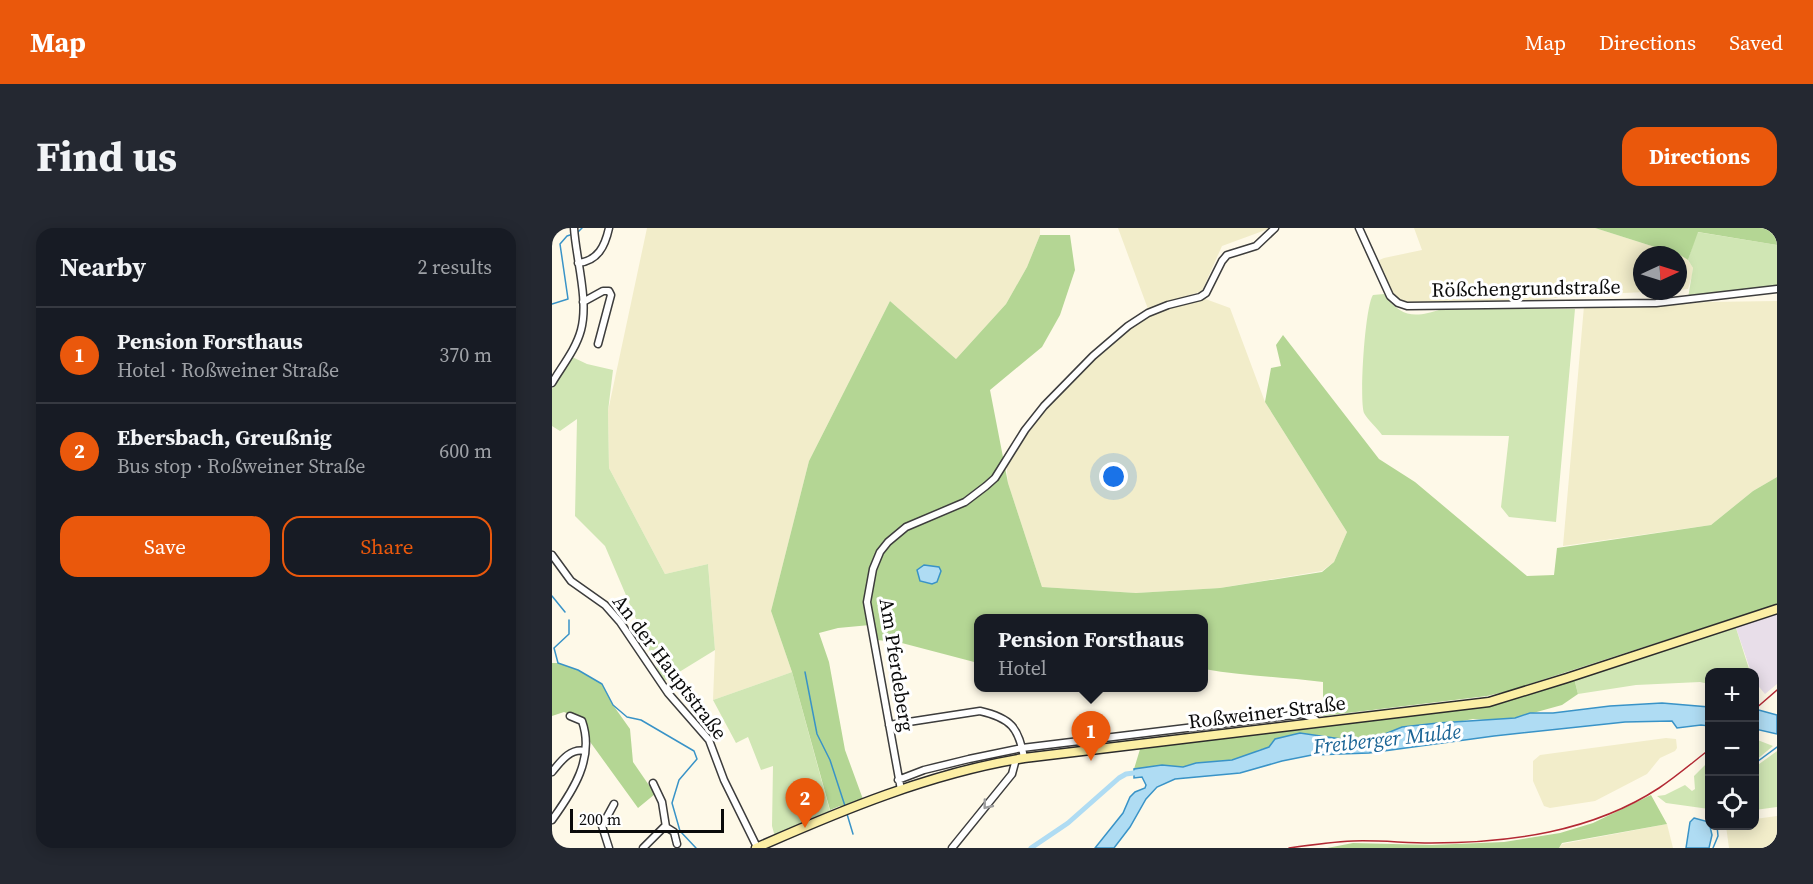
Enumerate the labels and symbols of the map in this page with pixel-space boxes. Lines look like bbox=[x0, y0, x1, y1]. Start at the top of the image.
north arrow bbox=[1633, 246, 1687, 300]
street label: Rößchengrundstraße bbox=[1431, 272, 1621, 304]
your location bbox=[1099, 462, 1128, 491]
street label: An der Hauptstraße bbox=[606, 589, 734, 745]
street label: Am Pferdeberg bbox=[873, 596, 921, 734]
street label: Roßweiner Straße bbox=[1187, 688, 1347, 736]
pin: 1 bbox=[1072, 712, 1110, 761]
water label: Freiberger Mulde bbox=[1311, 716, 1463, 761]
pin: 2 bbox=[786, 778, 824, 828]
one-way arrow bbox=[984, 798, 995, 809]
scale bar bbox=[570, 806, 724, 834]

